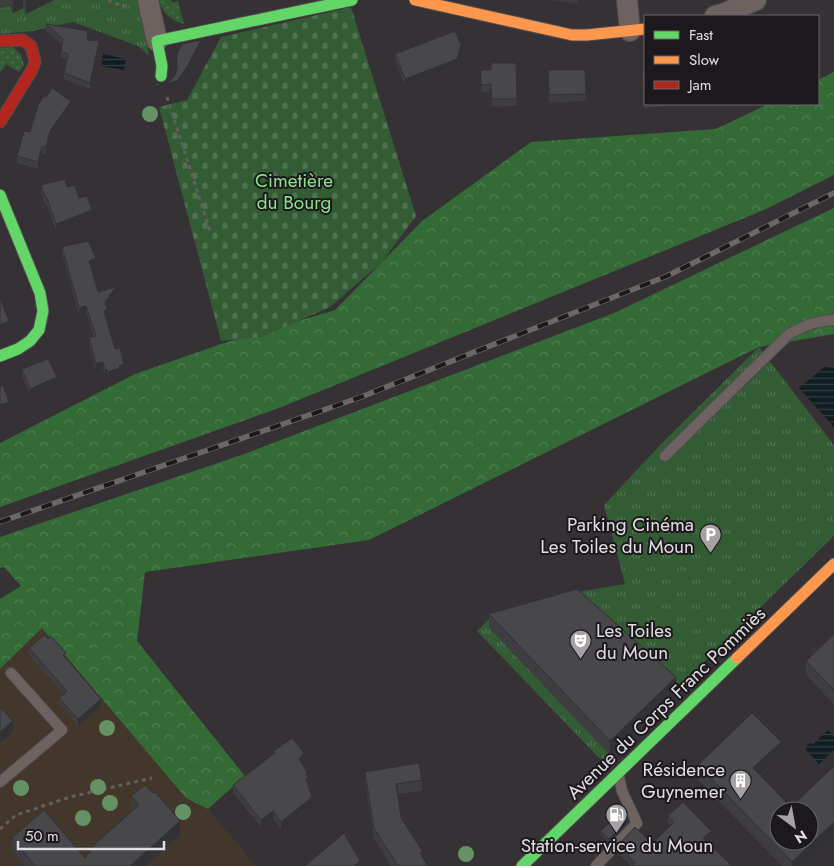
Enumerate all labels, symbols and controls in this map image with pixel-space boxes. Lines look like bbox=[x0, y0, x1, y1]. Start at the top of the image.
legend bbox=[644, 15, 819, 105]
text: Fast bbox=[689, 24, 713, 46]
text: Slow bbox=[689, 49, 720, 71]
text: Jam bbox=[687, 74, 712, 96]
park label: Cimetière du Bourg bbox=[255, 167, 333, 216]
place label: Parking Cinéma Les Toiles du Moun bbox=[540, 511, 694, 560]
parking icon: Parking Cinéma Les Toiles du Moun bbox=[698, 523, 722, 554]
street label: Avenue du Corps Franc Pommiès bbox=[560, 600, 772, 806]
place label: Les Toiles du Moun bbox=[596, 617, 672, 666]
theatre icon: Les Toiles du Moun bbox=[568, 629, 592, 660]
place label: Résidence Guynemer bbox=[641, 756, 725, 805]
building icon: Résidence Guynemer bbox=[729, 768, 753, 799]
north arrow bbox=[769, 801, 819, 851]
fuel station icon: Station-service du Moun bbox=[605, 802, 629, 833]
scale bar bbox=[18, 818, 164, 850]
text: 50 m bbox=[25, 825, 59, 847]
text: N bbox=[791, 826, 811, 848]
place label: Station-service du Moun bbox=[521, 832, 713, 859]

